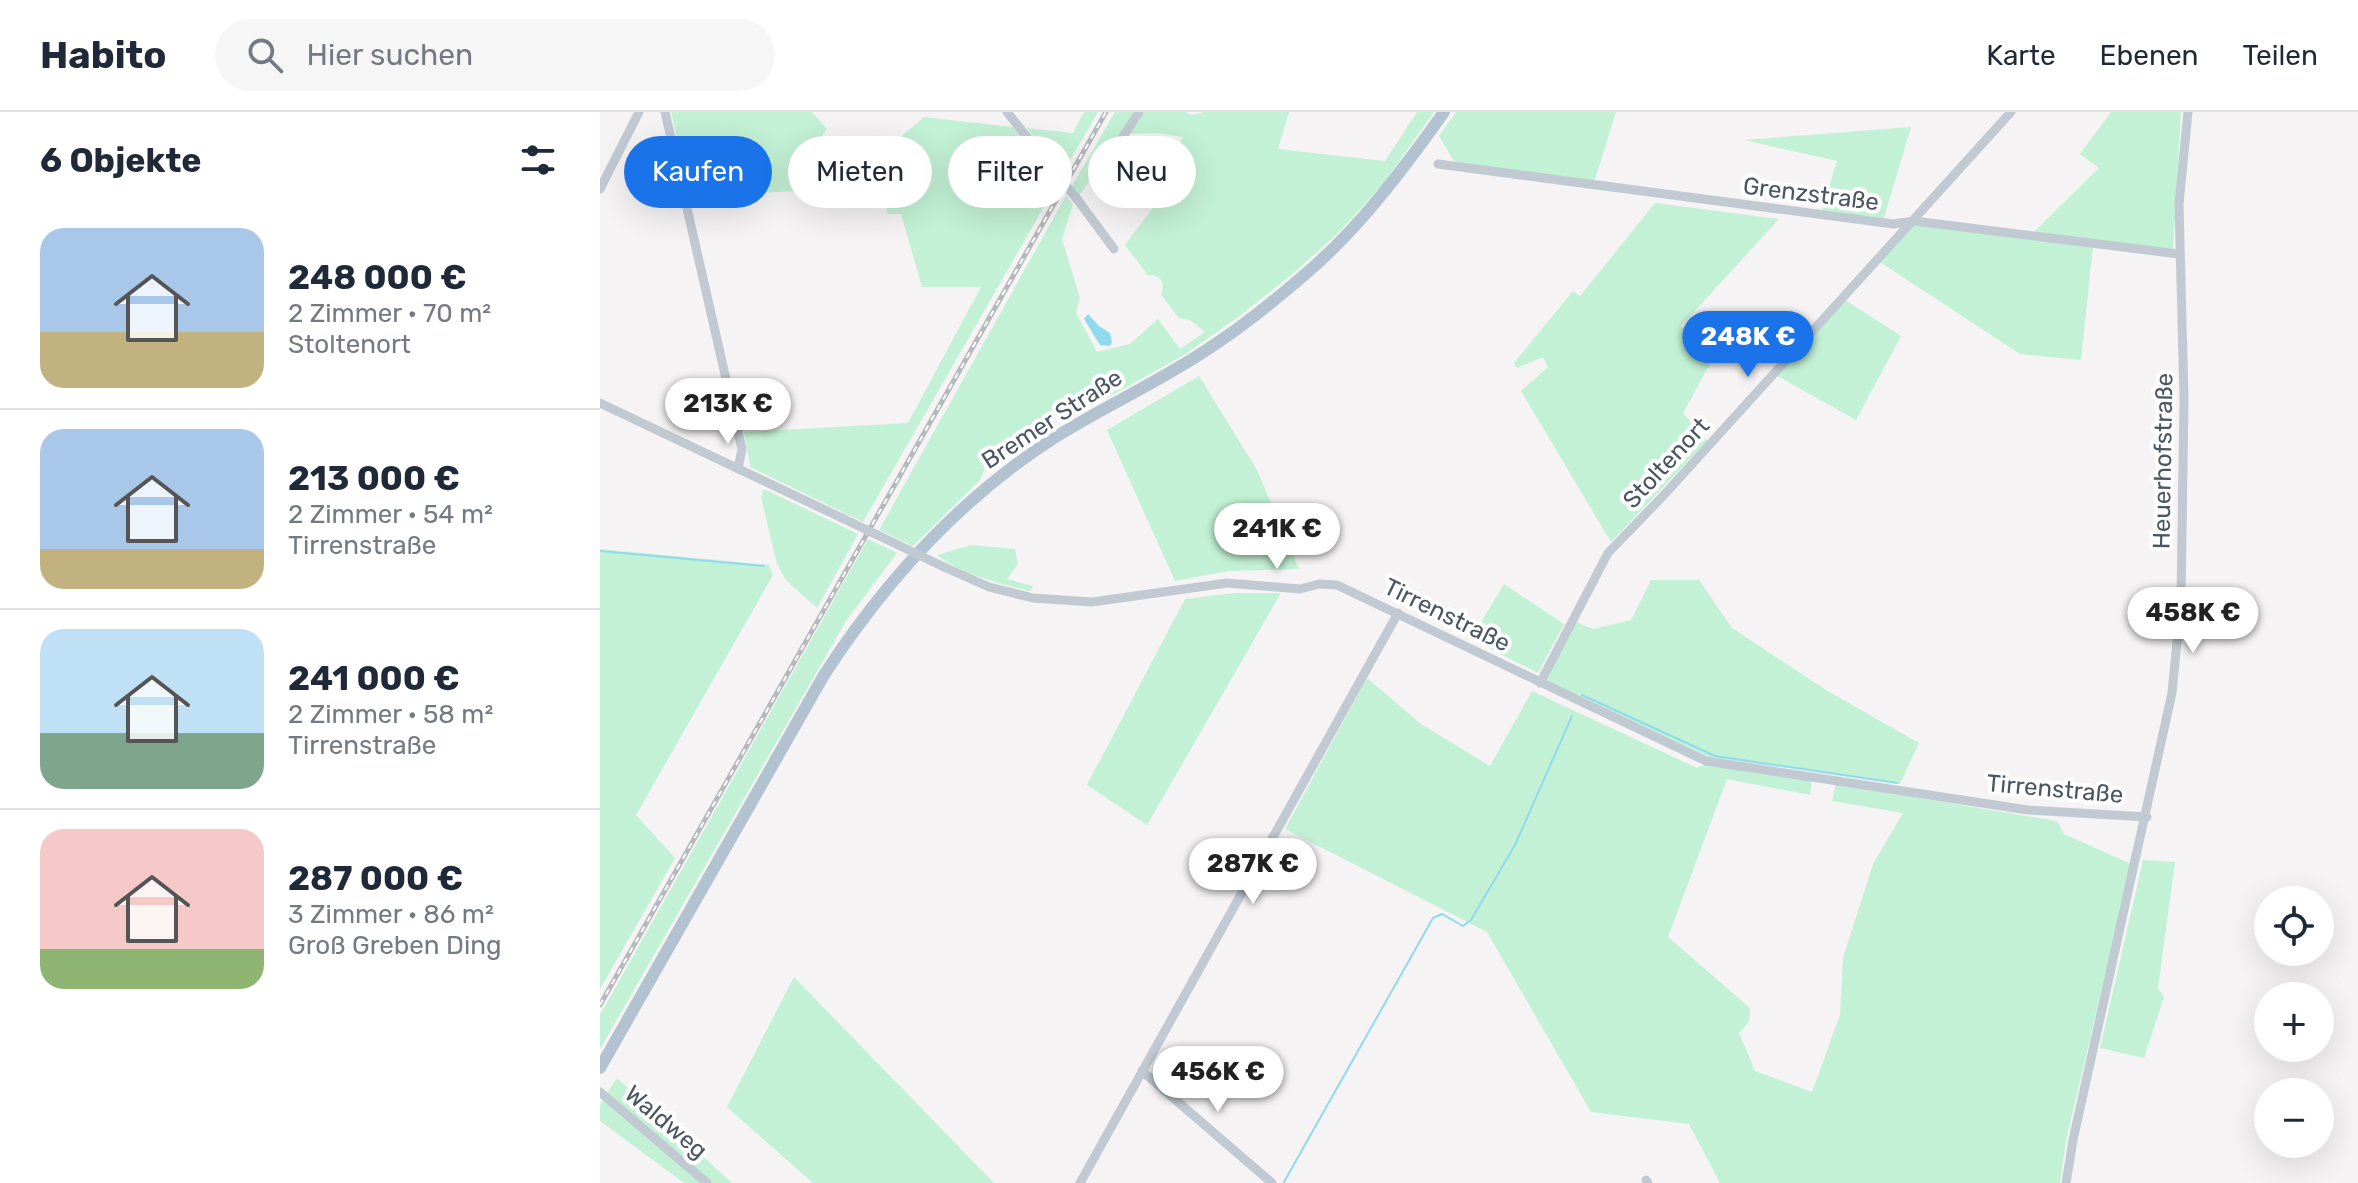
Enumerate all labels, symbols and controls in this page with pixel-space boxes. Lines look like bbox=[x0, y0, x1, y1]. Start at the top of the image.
search box bbox=[215, 19, 775, 91]
text: Habito bbox=[40, 32, 167, 78]
icon: search bbox=[243, 33, 287, 77]
text: Hier suchen bbox=[307, 37, 473, 73]
text: Karte bbox=[1986, 39, 2056, 72]
text: Ebenen bbox=[2100, 39, 2199, 72]
text: Teilen bbox=[2243, 39, 2318, 72]
chip: Kaufen bbox=[624, 136, 772, 208]
chip: Mieten bbox=[788, 136, 932, 208]
chip: Filter bbox=[948, 136, 1072, 208]
chip: Neu bbox=[1088, 136, 1196, 208]
icon: filters bbox=[516, 138, 560, 182]
text: 6 Objekte bbox=[40, 140, 202, 181]
street label: Grenzstraße bbox=[1741, 172, 1881, 216]
text: 248 000 € bbox=[288, 257, 467, 298]
icon: home bbox=[104, 260, 200, 356]
text: 2 Zimmer · 70 m² bbox=[288, 298, 491, 329]
pin: 248K € bbox=[1683, 311, 1813, 379]
text: 248K € bbox=[1700, 321, 1796, 352]
text: Stoltenort bbox=[288, 329, 411, 360]
street label: Bremer Straße bbox=[977, 363, 1127, 475]
street label: Heuerhofstraße bbox=[2147, 373, 2179, 549]
pin: 213K € bbox=[663, 378, 793, 446]
text: 213K € bbox=[683, 388, 773, 419]
street label: Stoltenort bbox=[1617, 412, 1715, 514]
text: 213 000 € bbox=[288, 458, 460, 499]
icon: home bbox=[104, 461, 200, 557]
text: 2 Zimmer · 54 m² bbox=[288, 499, 493, 530]
pin: 241K € bbox=[1212, 503, 1342, 571]
text: 241K € bbox=[1232, 513, 1322, 544]
text: Tirrenstraße bbox=[288, 530, 436, 561]
street label: Tirrenstraße bbox=[1379, 572, 1515, 658]
pin: 458K € bbox=[2128, 587, 2258, 655]
text: 458K € bbox=[2145, 597, 2241, 628]
text: 241 000 € bbox=[288, 658, 460, 699]
icon: home bbox=[104, 661, 200, 757]
text: 2 Zimmer · 58 m² bbox=[288, 699, 493, 730]
text: Tirrenstraße bbox=[288, 730, 436, 761]
street label: Tirrenstraße bbox=[1986, 769, 2124, 809]
pin: 287K € bbox=[1188, 838, 1318, 906]
text: 287K € bbox=[1207, 848, 1299, 879]
text: 287 000 € bbox=[288, 858, 463, 899]
icon: home bbox=[104, 861, 200, 957]
map controls bbox=[2254, 886, 2334, 1158]
button: locate bbox=[2254, 886, 2334, 966]
text: 3 Zimmer · 86 m² bbox=[288, 899, 494, 930]
text: Groß Greben Ding bbox=[288, 930, 501, 961]
button: + bbox=[2254, 982, 2334, 1062]
pin: 456K € bbox=[1153, 1046, 1283, 1114]
text: 456K € bbox=[1171, 1056, 1265, 1087]
button: − bbox=[2254, 1078, 2334, 1158]
street label: Waldweg bbox=[619, 1080, 713, 1164]

